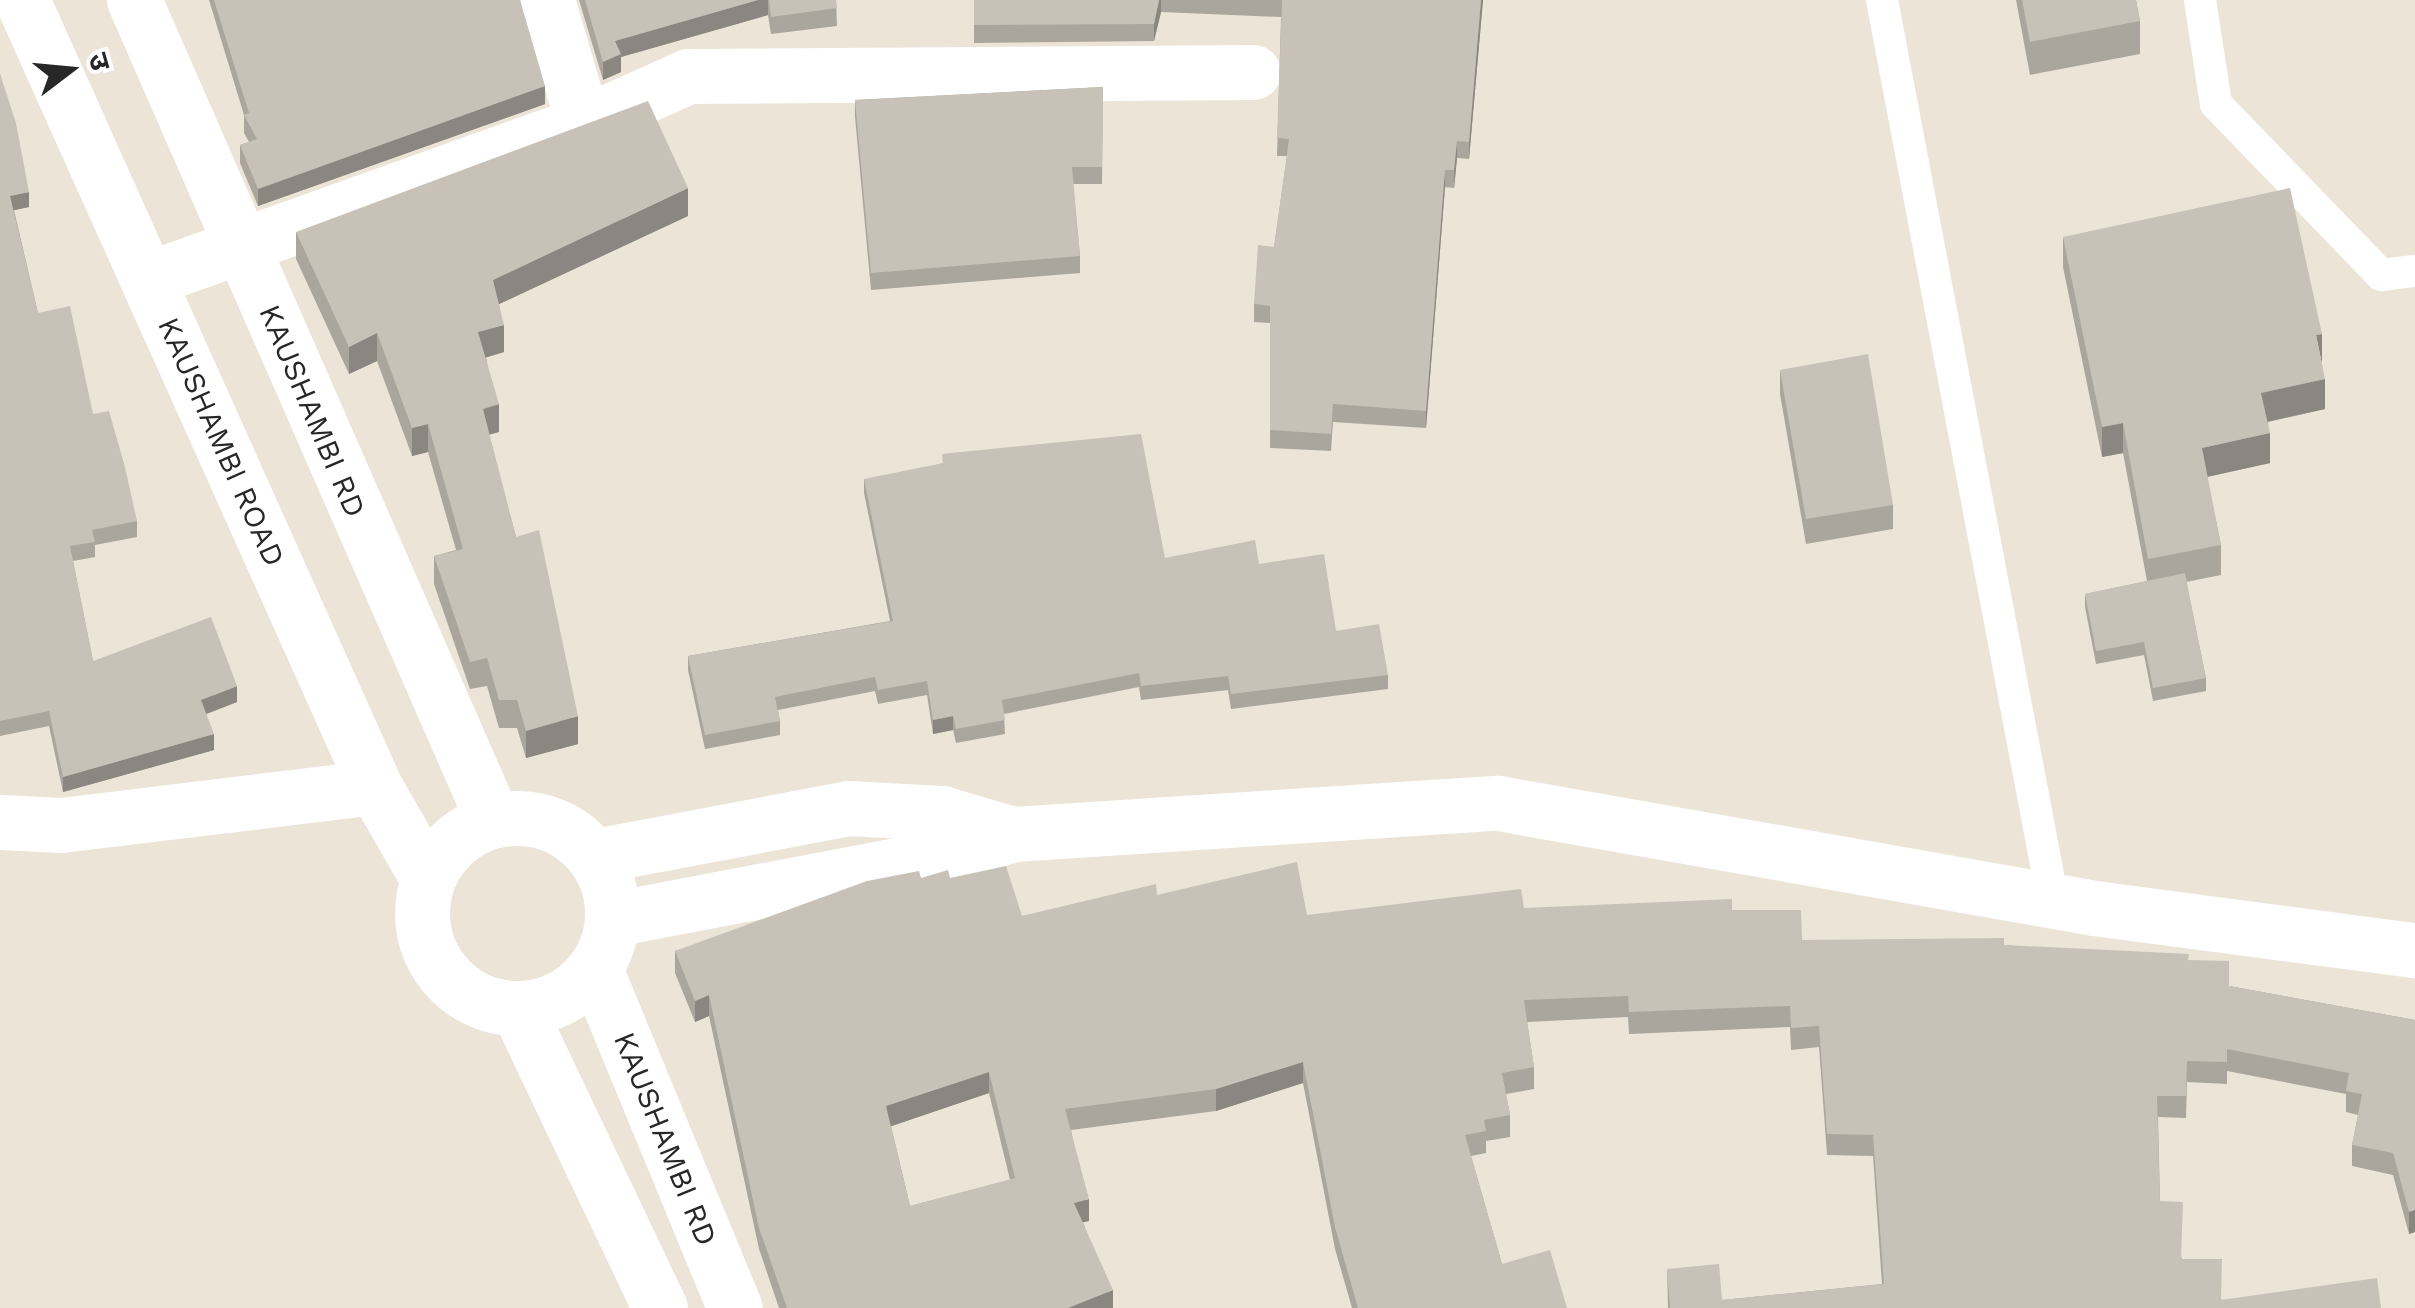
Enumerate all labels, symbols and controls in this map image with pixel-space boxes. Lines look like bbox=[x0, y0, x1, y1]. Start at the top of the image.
north arrow bbox=[20, 20, 120, 120]
text: उ bbox=[81, 49, 117, 74]
street label: KAUSHAMBI RD bbox=[251, 299, 373, 523]
street label: KAUSHAMBI ROAD bbox=[150, 312, 292, 572]
street label: KAUSHAMBI RD bbox=[606, 1027, 724, 1251]

